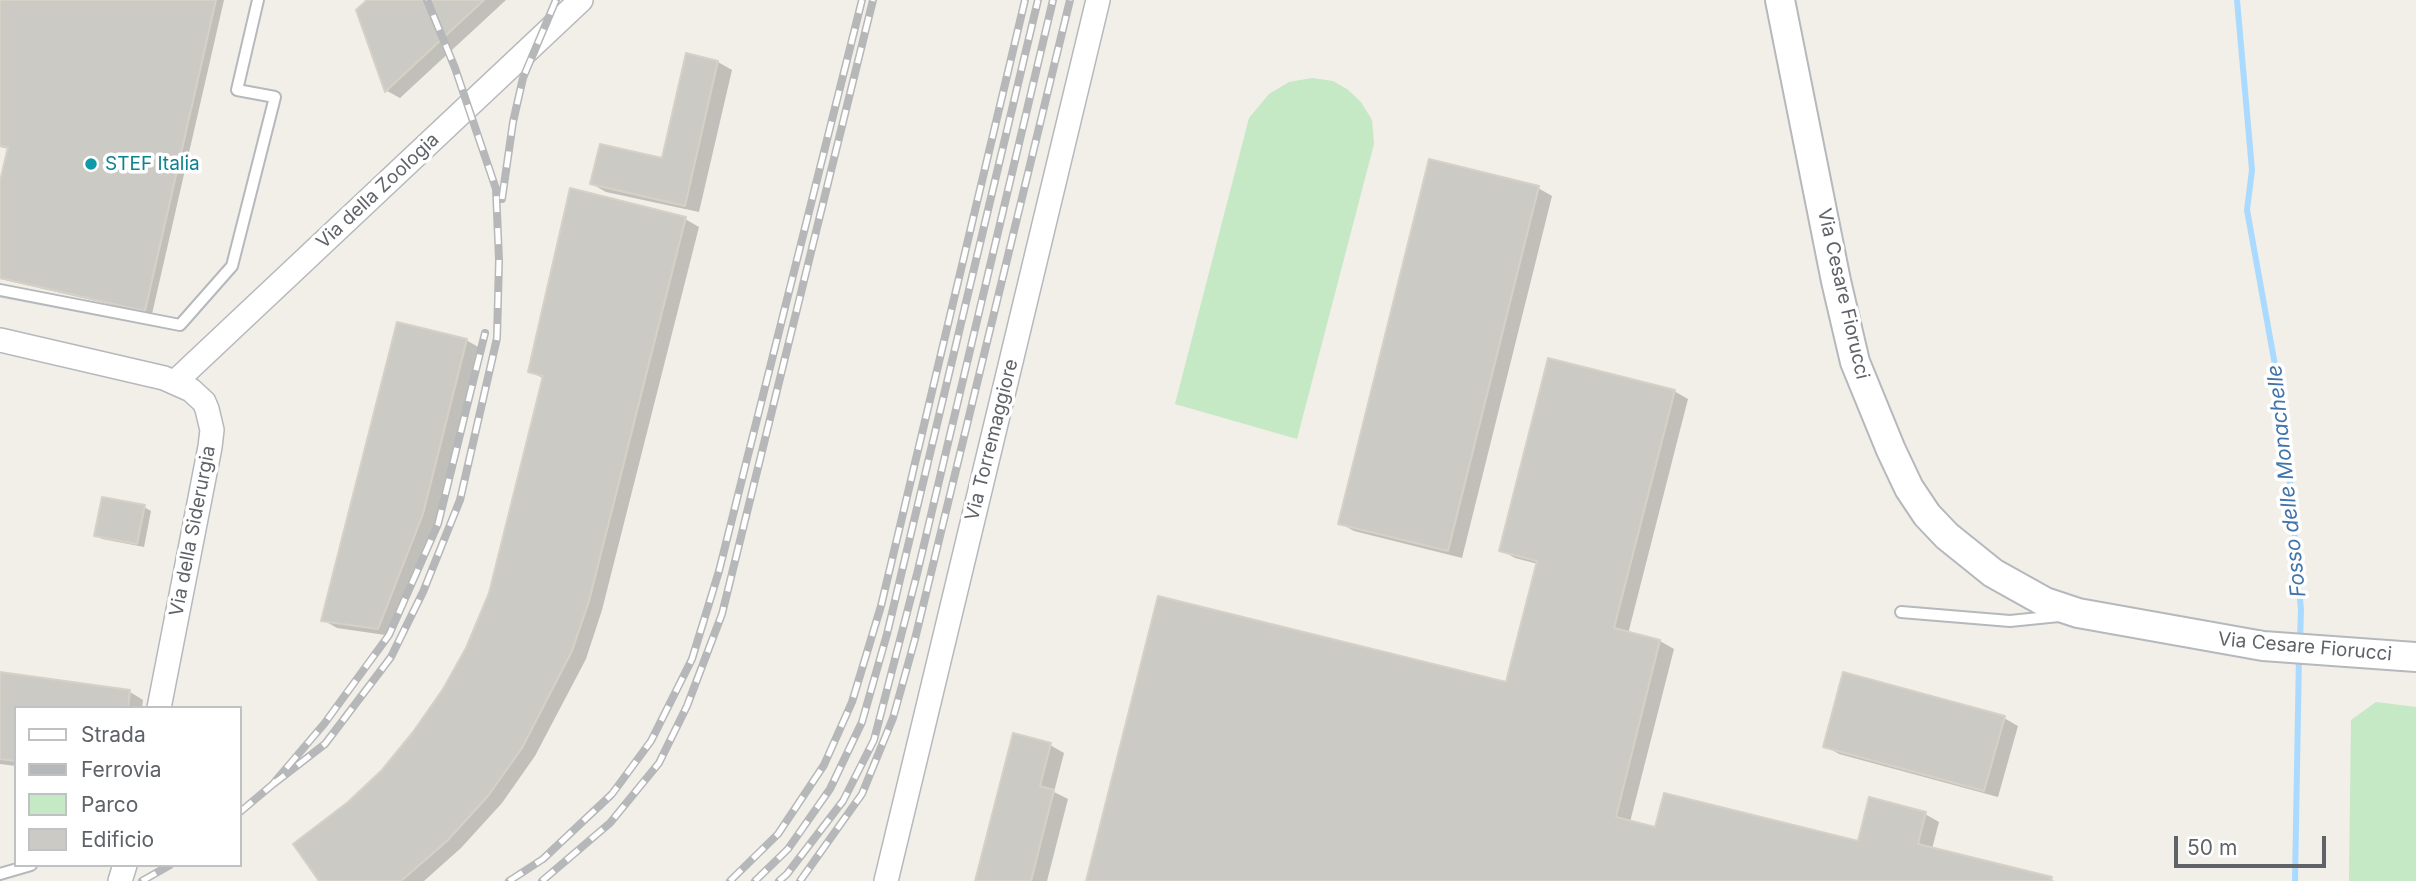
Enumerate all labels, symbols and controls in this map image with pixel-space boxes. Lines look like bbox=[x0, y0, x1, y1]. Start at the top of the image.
street label: Via della Zoologia bbox=[312, 128, 444, 254]
place label: STEF Italia bbox=[105, 153, 200, 175]
marker: STEF Italia bbox=[83, 156, 99, 172]
street label: Via Cesare Fiorucci bbox=[1812, 206, 1874, 382]
street label: Via Torremaggiore bbox=[961, 357, 1023, 523]
water label: Fosso delle Monachelle bbox=[2262, 364, 2312, 598]
street label: Via della Siderurgia bbox=[165, 444, 221, 618]
street label: Via Cesare Fiorucci bbox=[2217, 628, 2393, 666]
legend bbox=[14, 706, 242, 867]
text: Strada bbox=[81, 722, 146, 747]
text: Ferrovia bbox=[81, 757, 161, 782]
text: Parco bbox=[81, 792, 138, 817]
scale bar bbox=[2178, 822, 2330, 866]
text: Edificio bbox=[81, 827, 154, 852]
text: 50 m bbox=[2187, 835, 2237, 860]

